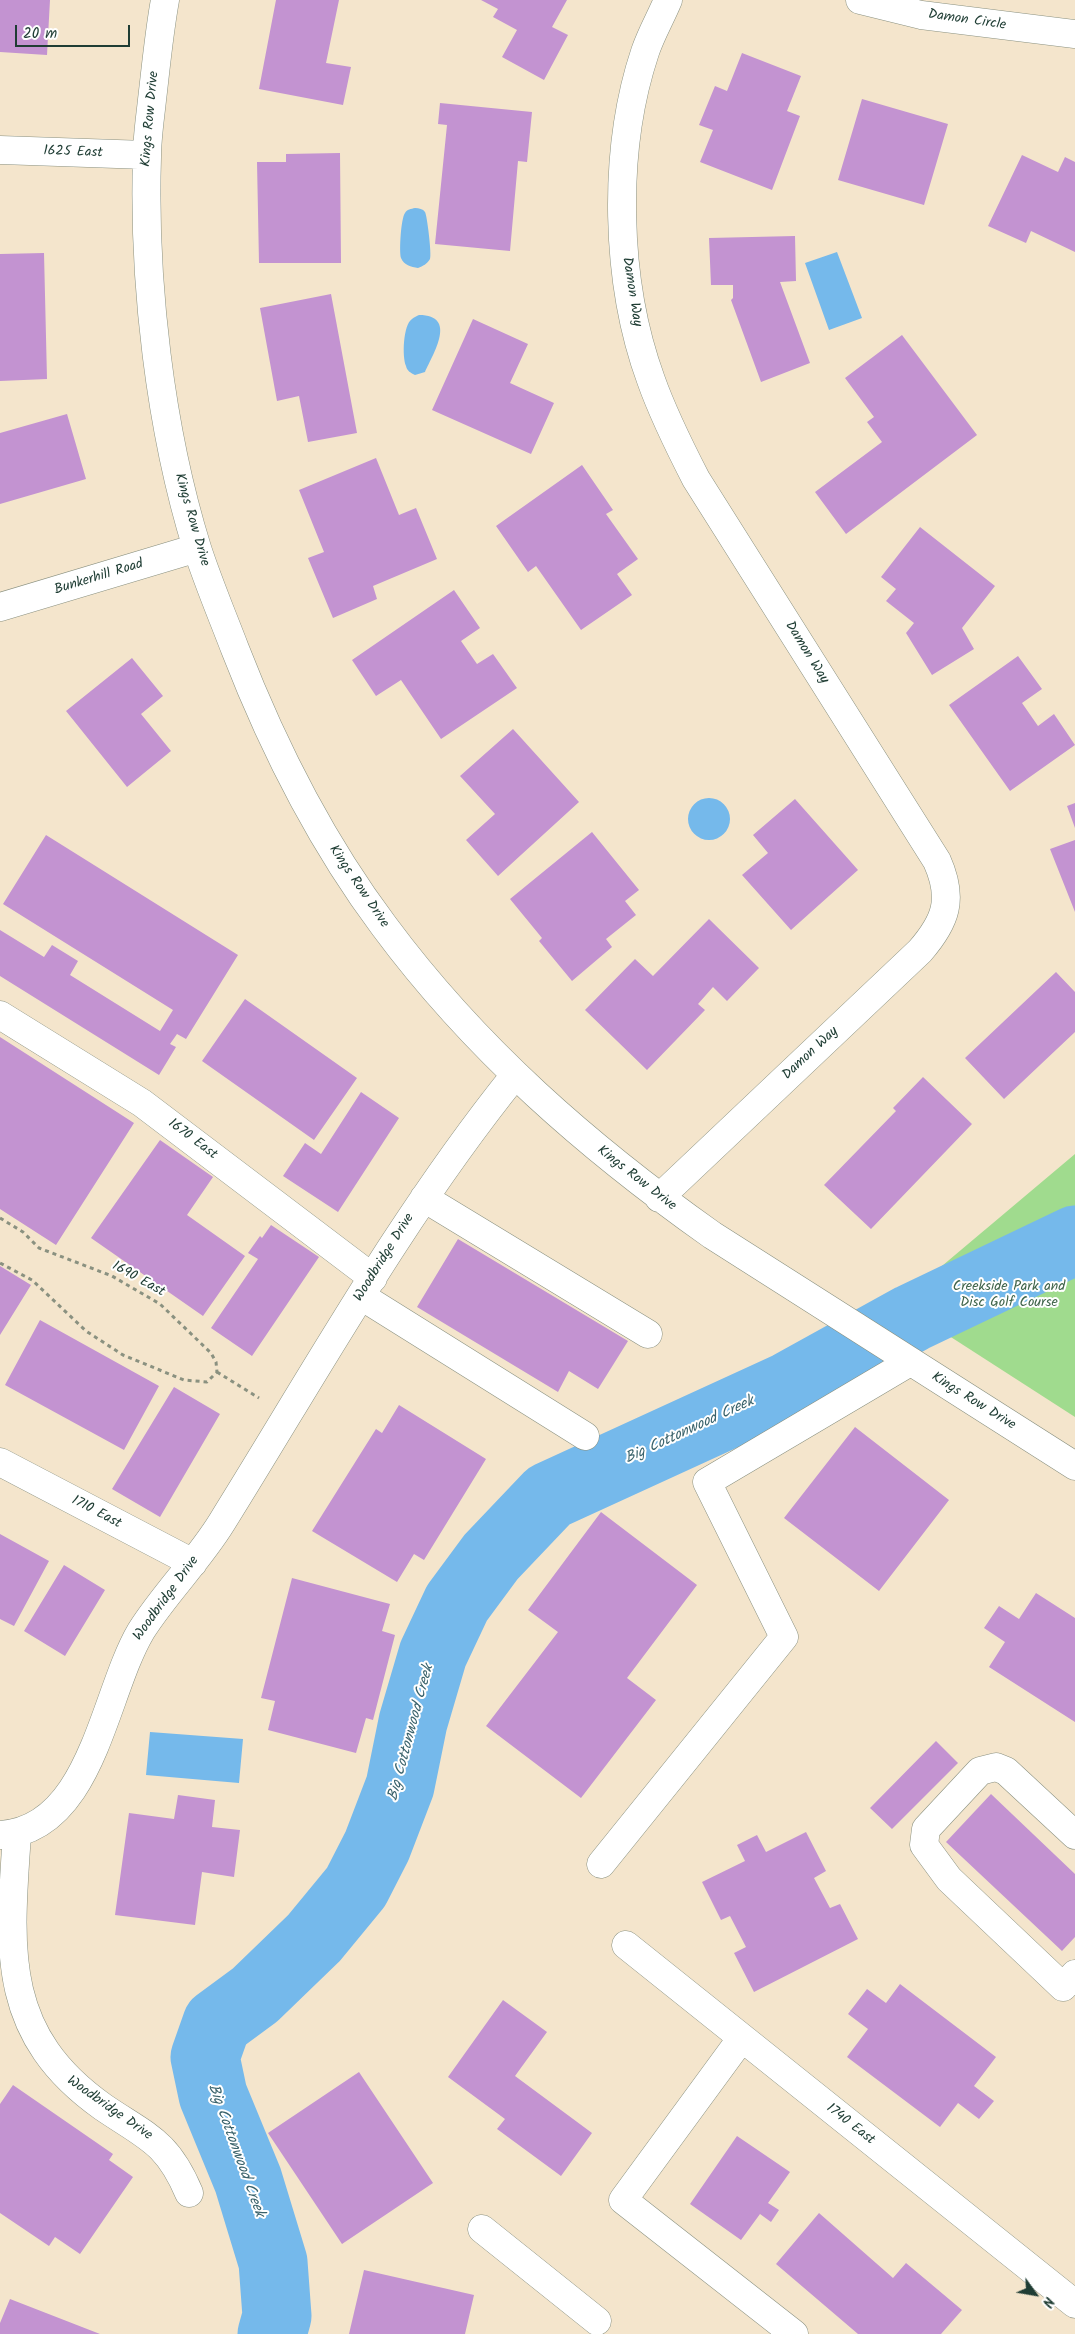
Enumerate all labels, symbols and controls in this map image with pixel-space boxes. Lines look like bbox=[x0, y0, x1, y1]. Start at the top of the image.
street label: Damon Circle bbox=[927, 7, 1007, 35]
scale bar bbox=[18, 15, 132, 47]
text: 20 m bbox=[23, 22, 57, 46]
street label: Kings Row Drive bbox=[138, 70, 164, 168]
street label: 1625 East bbox=[43, 144, 103, 162]
street label: Damon Way bbox=[617, 256, 645, 328]
street label: Kings Row Drive bbox=[170, 472, 212, 568]
street label: Bunkerhill Road bbox=[53, 557, 145, 599]
street label: Damon Way bbox=[780, 619, 832, 687]
street label: Kings Row Drive bbox=[324, 842, 392, 932]
street label: Damon Way bbox=[780, 1024, 842, 1084]
street label: 1670 East bbox=[164, 1116, 220, 1164]
street label: Kings Row Drive bbox=[593, 1143, 679, 1215]
street label: Woodbridge Drive bbox=[351, 1211, 419, 1305]
street label: 1690 East bbox=[109, 1259, 167, 1301]
park label: Creekside Park and Disc Golf Course bbox=[953, 1280, 1065, 1312]
street label: Kings Row Drive bbox=[928, 1369, 1018, 1435]
water label: Big Cottonwood Creek bbox=[623, 1393, 757, 1469]
street label: 1710 East bbox=[68, 1493, 124, 1533]
street label: Woodbridge Drive bbox=[131, 1553, 203, 1645]
water label: Big Cottonwood Creek bbox=[385, 1663, 439, 1803]
street label: Woodbridge Drive bbox=[63, 2073, 155, 2145]
water label: Big Cottonwood Creek bbox=[203, 2082, 267, 2220]
street label: 1740 East bbox=[822, 2101, 878, 2149]
north arrow bbox=[1010, 2269, 1060, 2319]
text: N bbox=[1036, 2292, 1059, 2312]

